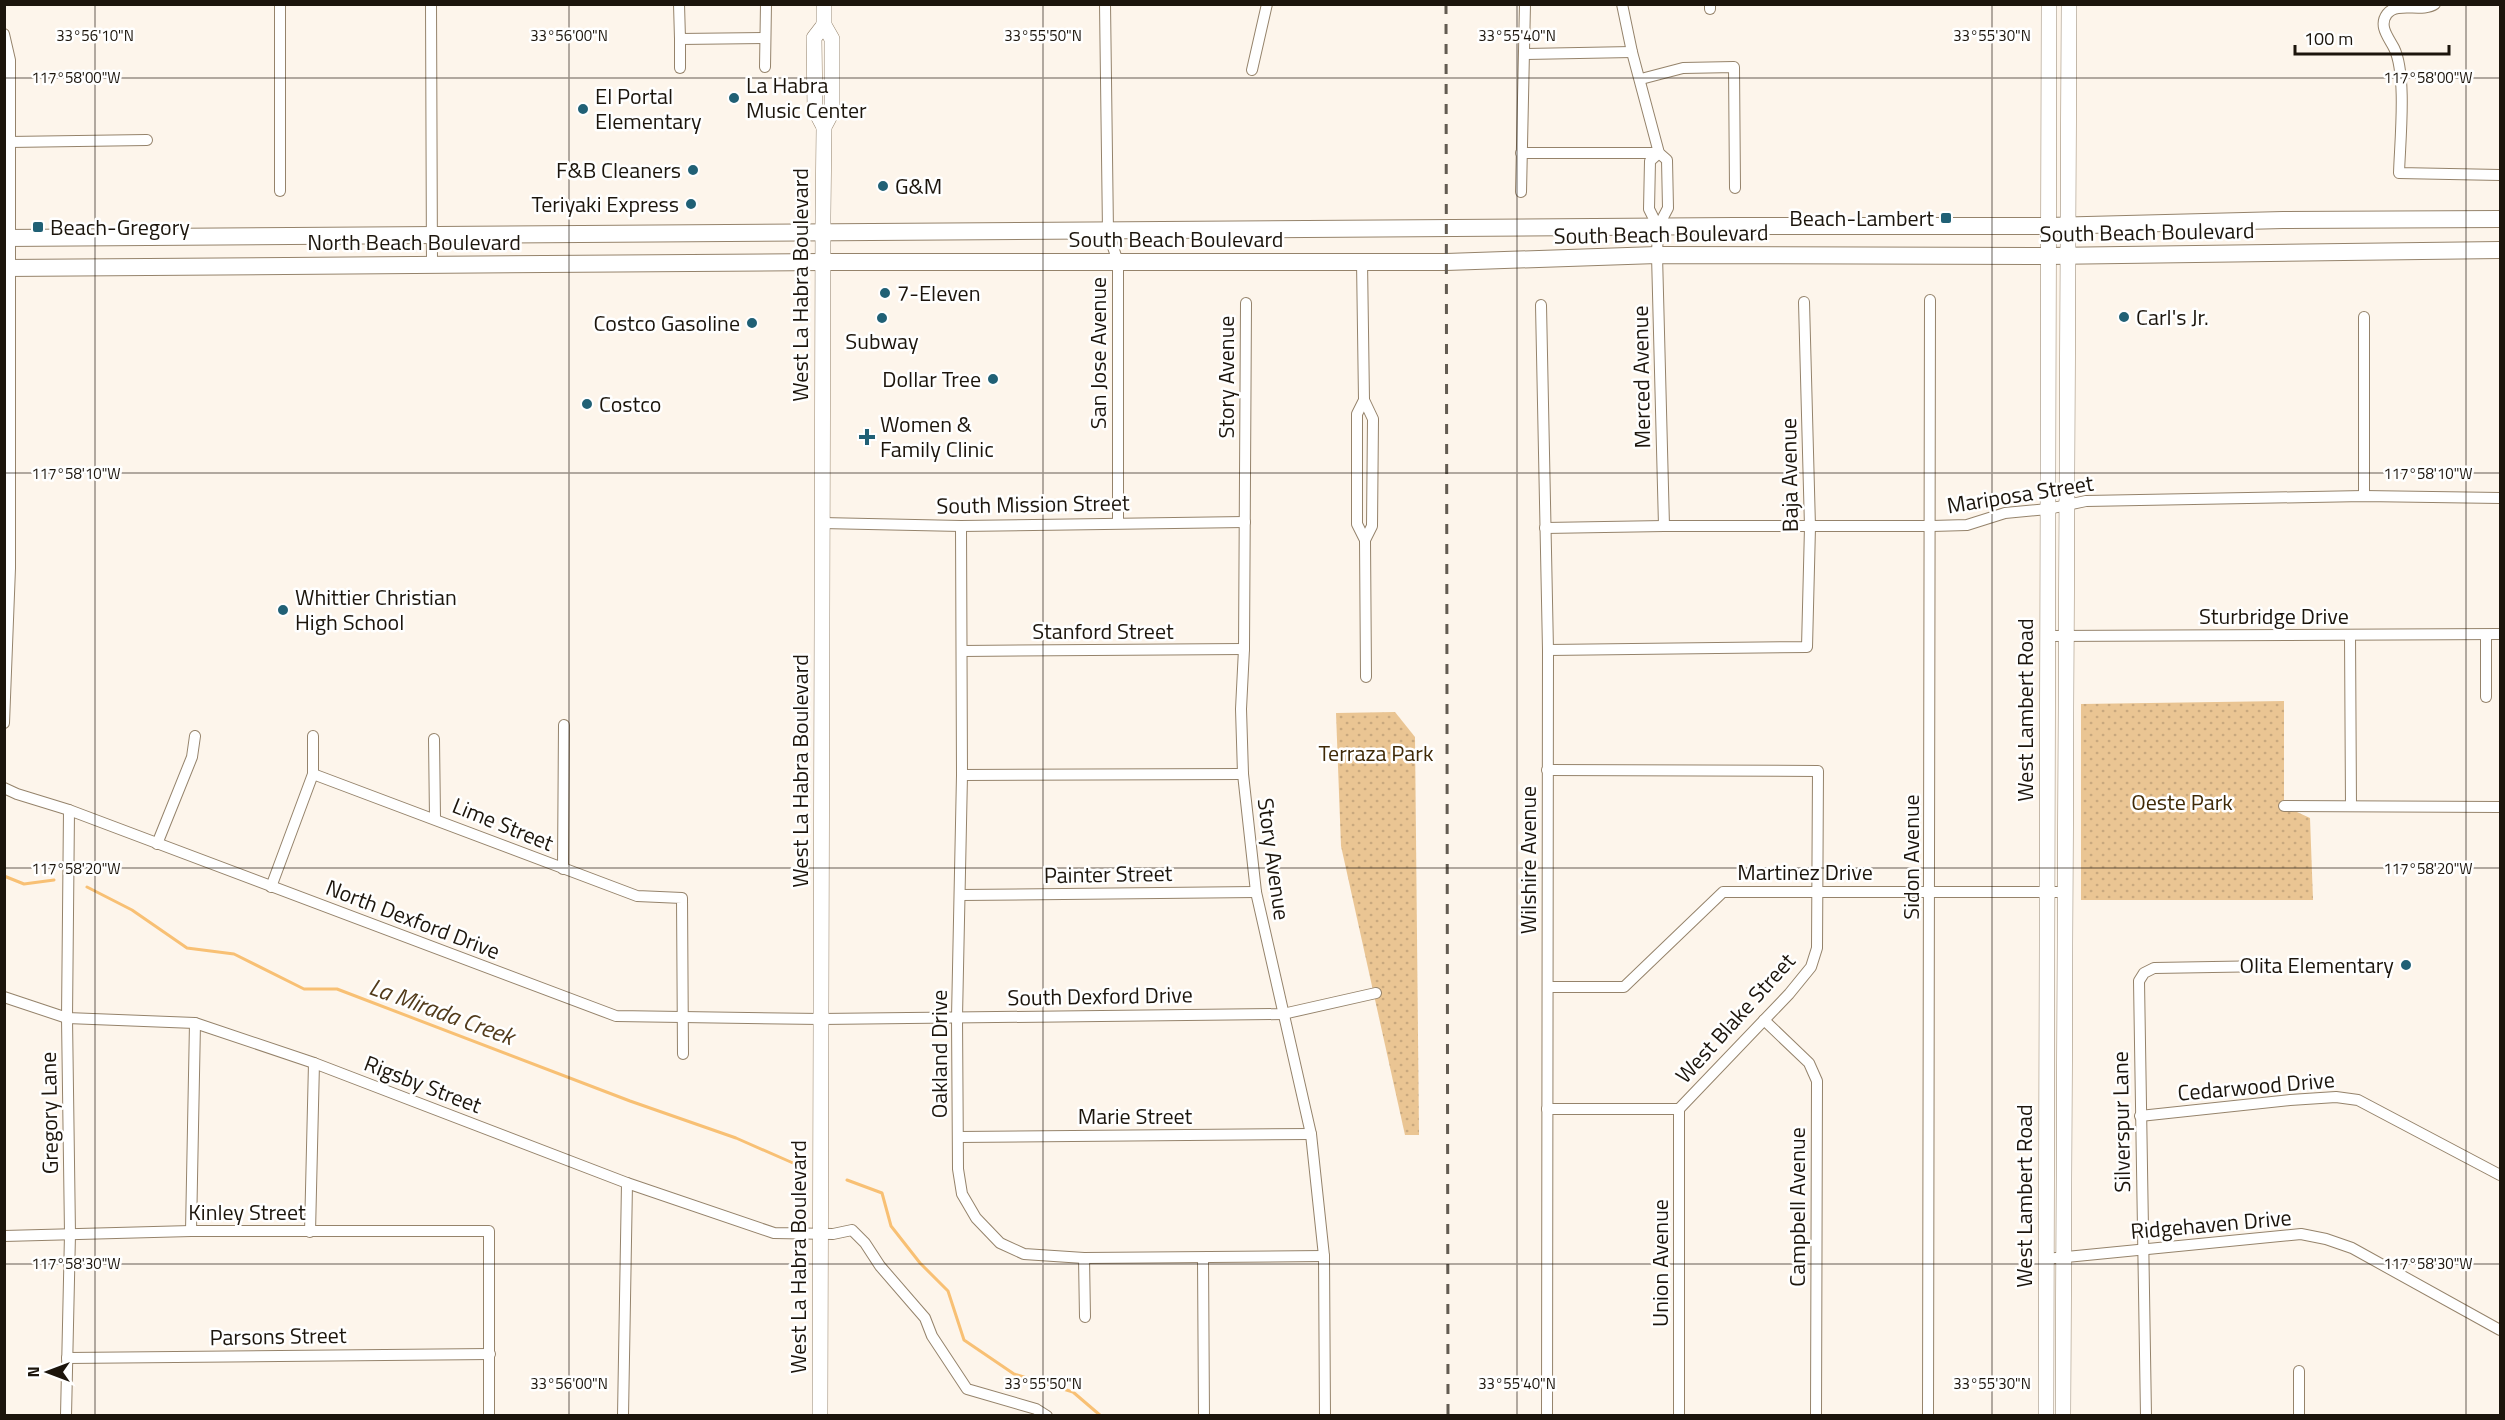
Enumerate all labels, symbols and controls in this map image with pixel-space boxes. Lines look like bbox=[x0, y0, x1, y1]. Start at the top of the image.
scale bar bbox=[2295, 18, 2450, 56]
text: 33°56'10"N bbox=[56, 24, 134, 47]
text: 33°56'00"N bbox=[530, 24, 608, 47]
text: 33°55'50"N bbox=[1004, 24, 1082, 47]
text: 33°55'40"N bbox=[1478, 24, 1556, 47]
text: 33°55'30"N bbox=[1953, 24, 2031, 47]
text: 100 m bbox=[2304, 25, 2353, 52]
text: 117°58'00"W bbox=[31, 66, 121, 89]
text: 117°58'00"W bbox=[2383, 66, 2473, 89]
place label: La Habra Music Center bbox=[746, 68, 867, 127]
place label: El Portal Elementary bbox=[595, 79, 702, 138]
marker: La Habra Music Center bbox=[727, 91, 741, 105]
marker: El Portal Elementary bbox=[576, 102, 590, 116]
place label: F&B Cleaners bbox=[556, 153, 681, 187]
marker: F&B Cleaners bbox=[686, 163, 700, 177]
street label: West La Habra Boulevard bbox=[783, 168, 817, 402]
place label: G&M bbox=[895, 169, 942, 203]
marker: G&M bbox=[876, 179, 890, 193]
place label: Teriyaki Express bbox=[532, 187, 679, 221]
marker: Teriyaki Express bbox=[684, 197, 698, 211]
place label: Beach-Lambert bbox=[1789, 201, 1934, 235]
place label: Beach-Gregory bbox=[50, 210, 190, 244]
marker: Beach-Lambert bbox=[1939, 211, 1953, 225]
street label: South Beach Boulevard bbox=[2039, 213, 2255, 251]
street label: South Beach Boulevard bbox=[1553, 215, 1769, 253]
marker: Beach-Gregory bbox=[31, 220, 45, 234]
street label: South Beach Boulevard bbox=[1069, 222, 1283, 256]
street label: North Beach Boulevard bbox=[307, 225, 521, 259]
place label: 7-Eleven bbox=[897, 276, 980, 310]
street label: San Jose Avenue bbox=[1081, 277, 1115, 429]
marker: 7-Eleven bbox=[878, 286, 892, 300]
place label: Carl's Jr. bbox=[2136, 300, 2209, 334]
street label: Merced Avenue bbox=[1623, 305, 1659, 449]
place label: Costco Gasoline bbox=[594, 306, 740, 340]
marker: Carl's Jr. bbox=[2117, 310, 2131, 324]
marker: Subway bbox=[875, 311, 889, 325]
marker: Costco Gasoline bbox=[745, 316, 759, 330]
street label: Story Avenue bbox=[1209, 316, 1243, 438]
place label: Subway bbox=[845, 324, 919, 358]
place label: Dollar Tree bbox=[882, 362, 981, 396]
marker: Dollar Tree bbox=[986, 372, 1000, 386]
place label: Costco bbox=[599, 387, 661, 421]
marker: Costco bbox=[580, 397, 594, 411]
place label: Women & Family Clinic bbox=[880, 407, 994, 466]
street label: Baja Avenue bbox=[1771, 418, 1807, 532]
marker: Women & Family Clinic bbox=[858, 428, 876, 446]
text: 117°58'10"W bbox=[31, 462, 121, 485]
text: 117°58'10"W bbox=[2383, 462, 2473, 485]
street label: Mariposa Street bbox=[1944, 466, 2096, 522]
street label: South Mission Street bbox=[936, 485, 1130, 523]
place label: Whittier Christian High School bbox=[295, 580, 457, 639]
street label: Sturbridge Drive bbox=[2199, 599, 2349, 633]
marker: Whittier Christian High School bbox=[276, 603, 290, 617]
street label: Stanford Street bbox=[1032, 614, 1174, 648]
street label: West Lambert Road bbox=[2008, 618, 2042, 802]
street label: West La Habra Boulevard bbox=[783, 654, 817, 888]
park label: Terraza Park bbox=[1319, 736, 1434, 770]
park label: Oeste Park bbox=[2131, 785, 2233, 819]
street label: Wilshire Avenue bbox=[1511, 786, 1545, 934]
street label: Lime Street bbox=[447, 788, 559, 860]
street label: Sidon Avenue bbox=[1894, 794, 1928, 920]
street label: Story Avenue bbox=[1249, 796, 1299, 922]
street label: Martinez Drive bbox=[1737, 855, 1873, 889]
street label: Painter Street bbox=[1043, 856, 1173, 892]
text: 117°58'20"W bbox=[31, 857, 121, 880]
text: 117°58'20"W bbox=[2383, 857, 2473, 880]
street label: North Dexford Drive bbox=[321, 870, 505, 968]
street label: West Blake Street bbox=[1667, 945, 1803, 1091]
place label: Olita Elementary bbox=[2239, 948, 2394, 982]
marker: Olita Elementary bbox=[2399, 958, 2413, 972]
water label: La Mirada Creek bbox=[364, 968, 523, 1055]
street label: South Dexford Drive bbox=[1007, 977, 1193, 1015]
street label: Oakland Drive bbox=[922, 990, 956, 1118]
street label: Rigsby Street bbox=[359, 1046, 487, 1122]
street label: Gregory Lane bbox=[31, 1051, 67, 1175]
street label: Silverspur Lane bbox=[2103, 1051, 2139, 1193]
street label: Cedarwood Drive bbox=[2176, 1062, 2336, 1110]
street label: Marie Street bbox=[1078, 1099, 1193, 1133]
street label: West Lambert Road bbox=[2007, 1104, 2041, 1288]
street label: Campbell Avenue bbox=[1780, 1127, 1814, 1287]
street label: West La Habra Boulevard bbox=[781, 1140, 815, 1374]
street label: Kinley Street bbox=[188, 1195, 306, 1229]
street label: Union Avenue bbox=[1643, 1199, 1677, 1327]
street label: Ridgehaven Drive bbox=[2129, 1200, 2293, 1248]
text: 117°58'30"W bbox=[31, 1252, 121, 1275]
text: 117°58'30"W bbox=[2383, 1252, 2473, 1275]
street label: Parsons Street bbox=[209, 1318, 347, 1354]
north arrow bbox=[18, 1342, 78, 1402]
text: N bbox=[21, 1366, 45, 1378]
text: 33°56'00"N bbox=[530, 1372, 608, 1395]
text: 33°55'50"N bbox=[1004, 1372, 1082, 1395]
text: 33°55'40"N bbox=[1478, 1372, 1556, 1395]
text: 33°55'30"N bbox=[1953, 1372, 2031, 1395]

